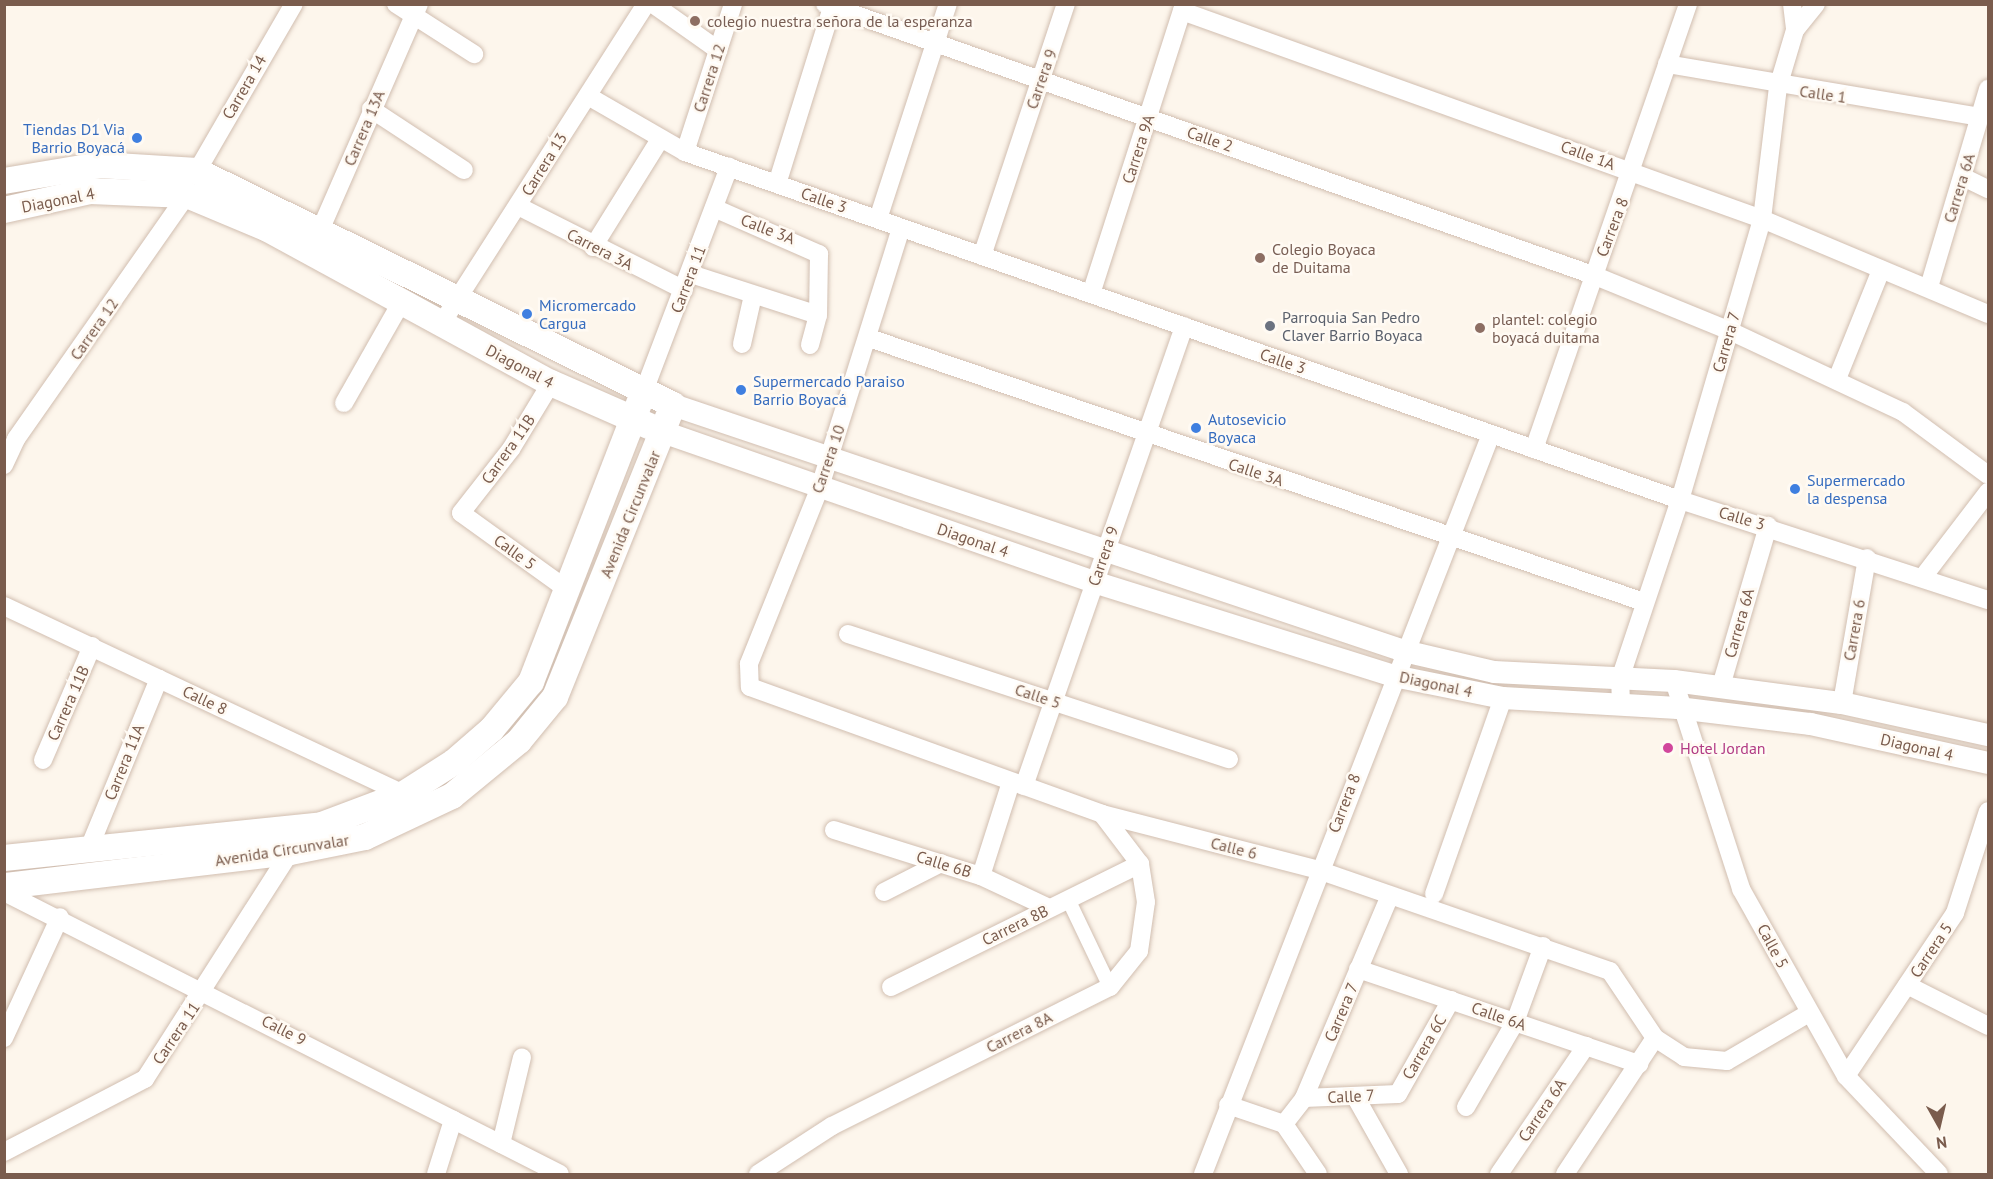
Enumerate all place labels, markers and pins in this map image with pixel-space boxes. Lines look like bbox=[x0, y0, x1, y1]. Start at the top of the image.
place label: colegio nuestra señora de la esperanza bbox=[707, 11, 973, 31]
marker: colegio nuestra señora de la esperanza bbox=[688, 14, 702, 28]
place label: Tiendas D1 Via Barrio Boyacá bbox=[23, 119, 125, 157]
marker: Tiendas D1 Via Barrio Boyacá bbox=[130, 131, 144, 145]
place label: Colegio Boyaca de Duitama bbox=[1272, 239, 1376, 277]
marker: Colegio Boyaca de Duitama bbox=[1253, 251, 1267, 265]
place label: Micromercado Cargua bbox=[539, 295, 636, 333]
marker: Micromercado Cargua bbox=[520, 307, 534, 321]
place label: Parroquia San Pedro Claver Barrio Boyaca bbox=[1282, 307, 1423, 345]
place label: plantel: colegio boyacá duitama bbox=[1492, 309, 1600, 347]
marker: Parroquia San Pedro Claver Barrio Boyaca bbox=[1263, 319, 1277, 333]
marker: plantel: colegio boyacá duitama bbox=[1473, 321, 1487, 335]
place label: Supermercado Paraiso Barrio Boyacá bbox=[753, 371, 905, 409]
marker: Supermercado Paraiso Barrio Boyacá bbox=[734, 383, 748, 397]
place label: Autosevicio Boyaca bbox=[1208, 409, 1286, 447]
marker: Autosevicio Boyaca bbox=[1189, 421, 1203, 435]
place label: Supermercado la despensa bbox=[1807, 470, 1905, 508]
marker: Supermercado la despensa bbox=[1788, 482, 1802, 496]
place label: Hotel Jordan bbox=[1680, 738, 1766, 758]
marker: Hotel Jordan bbox=[1661, 741, 1675, 755]

